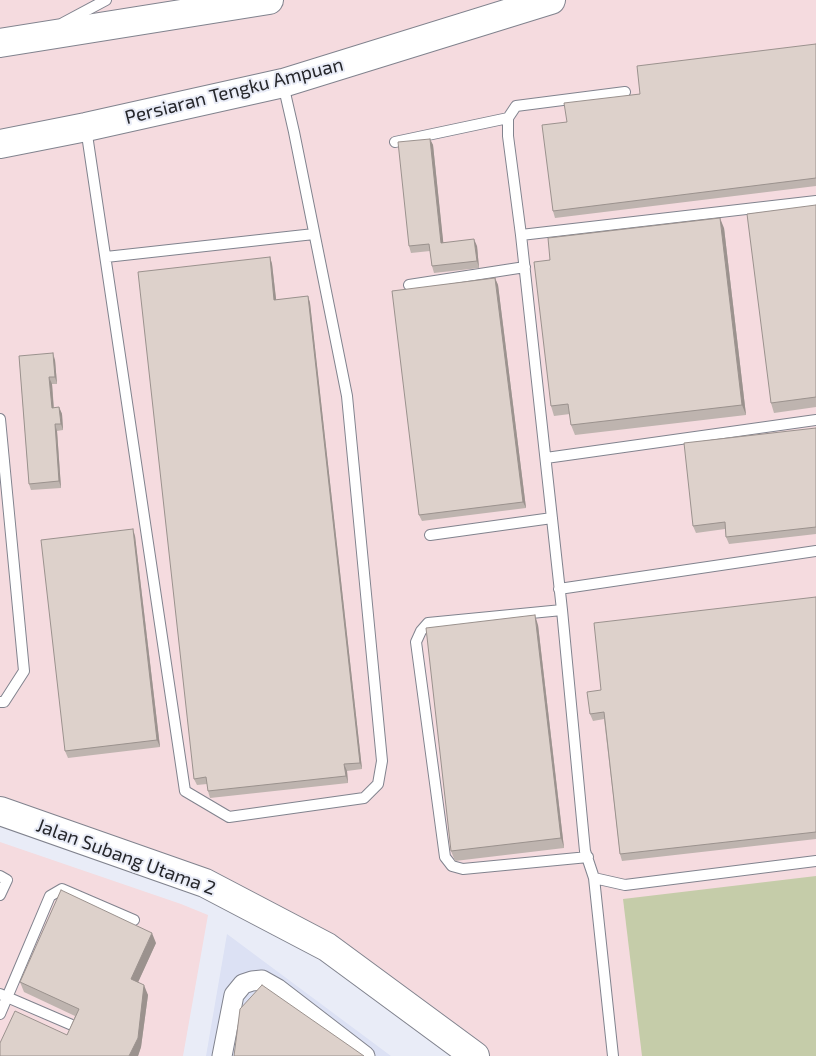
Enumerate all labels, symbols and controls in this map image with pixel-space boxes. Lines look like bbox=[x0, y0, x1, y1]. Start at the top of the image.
street label: Persiaran Tengku Ampuan bbox=[122, 53, 346, 129]
street label: Jalan Subang Utama 2 bbox=[33, 814, 219, 900]

